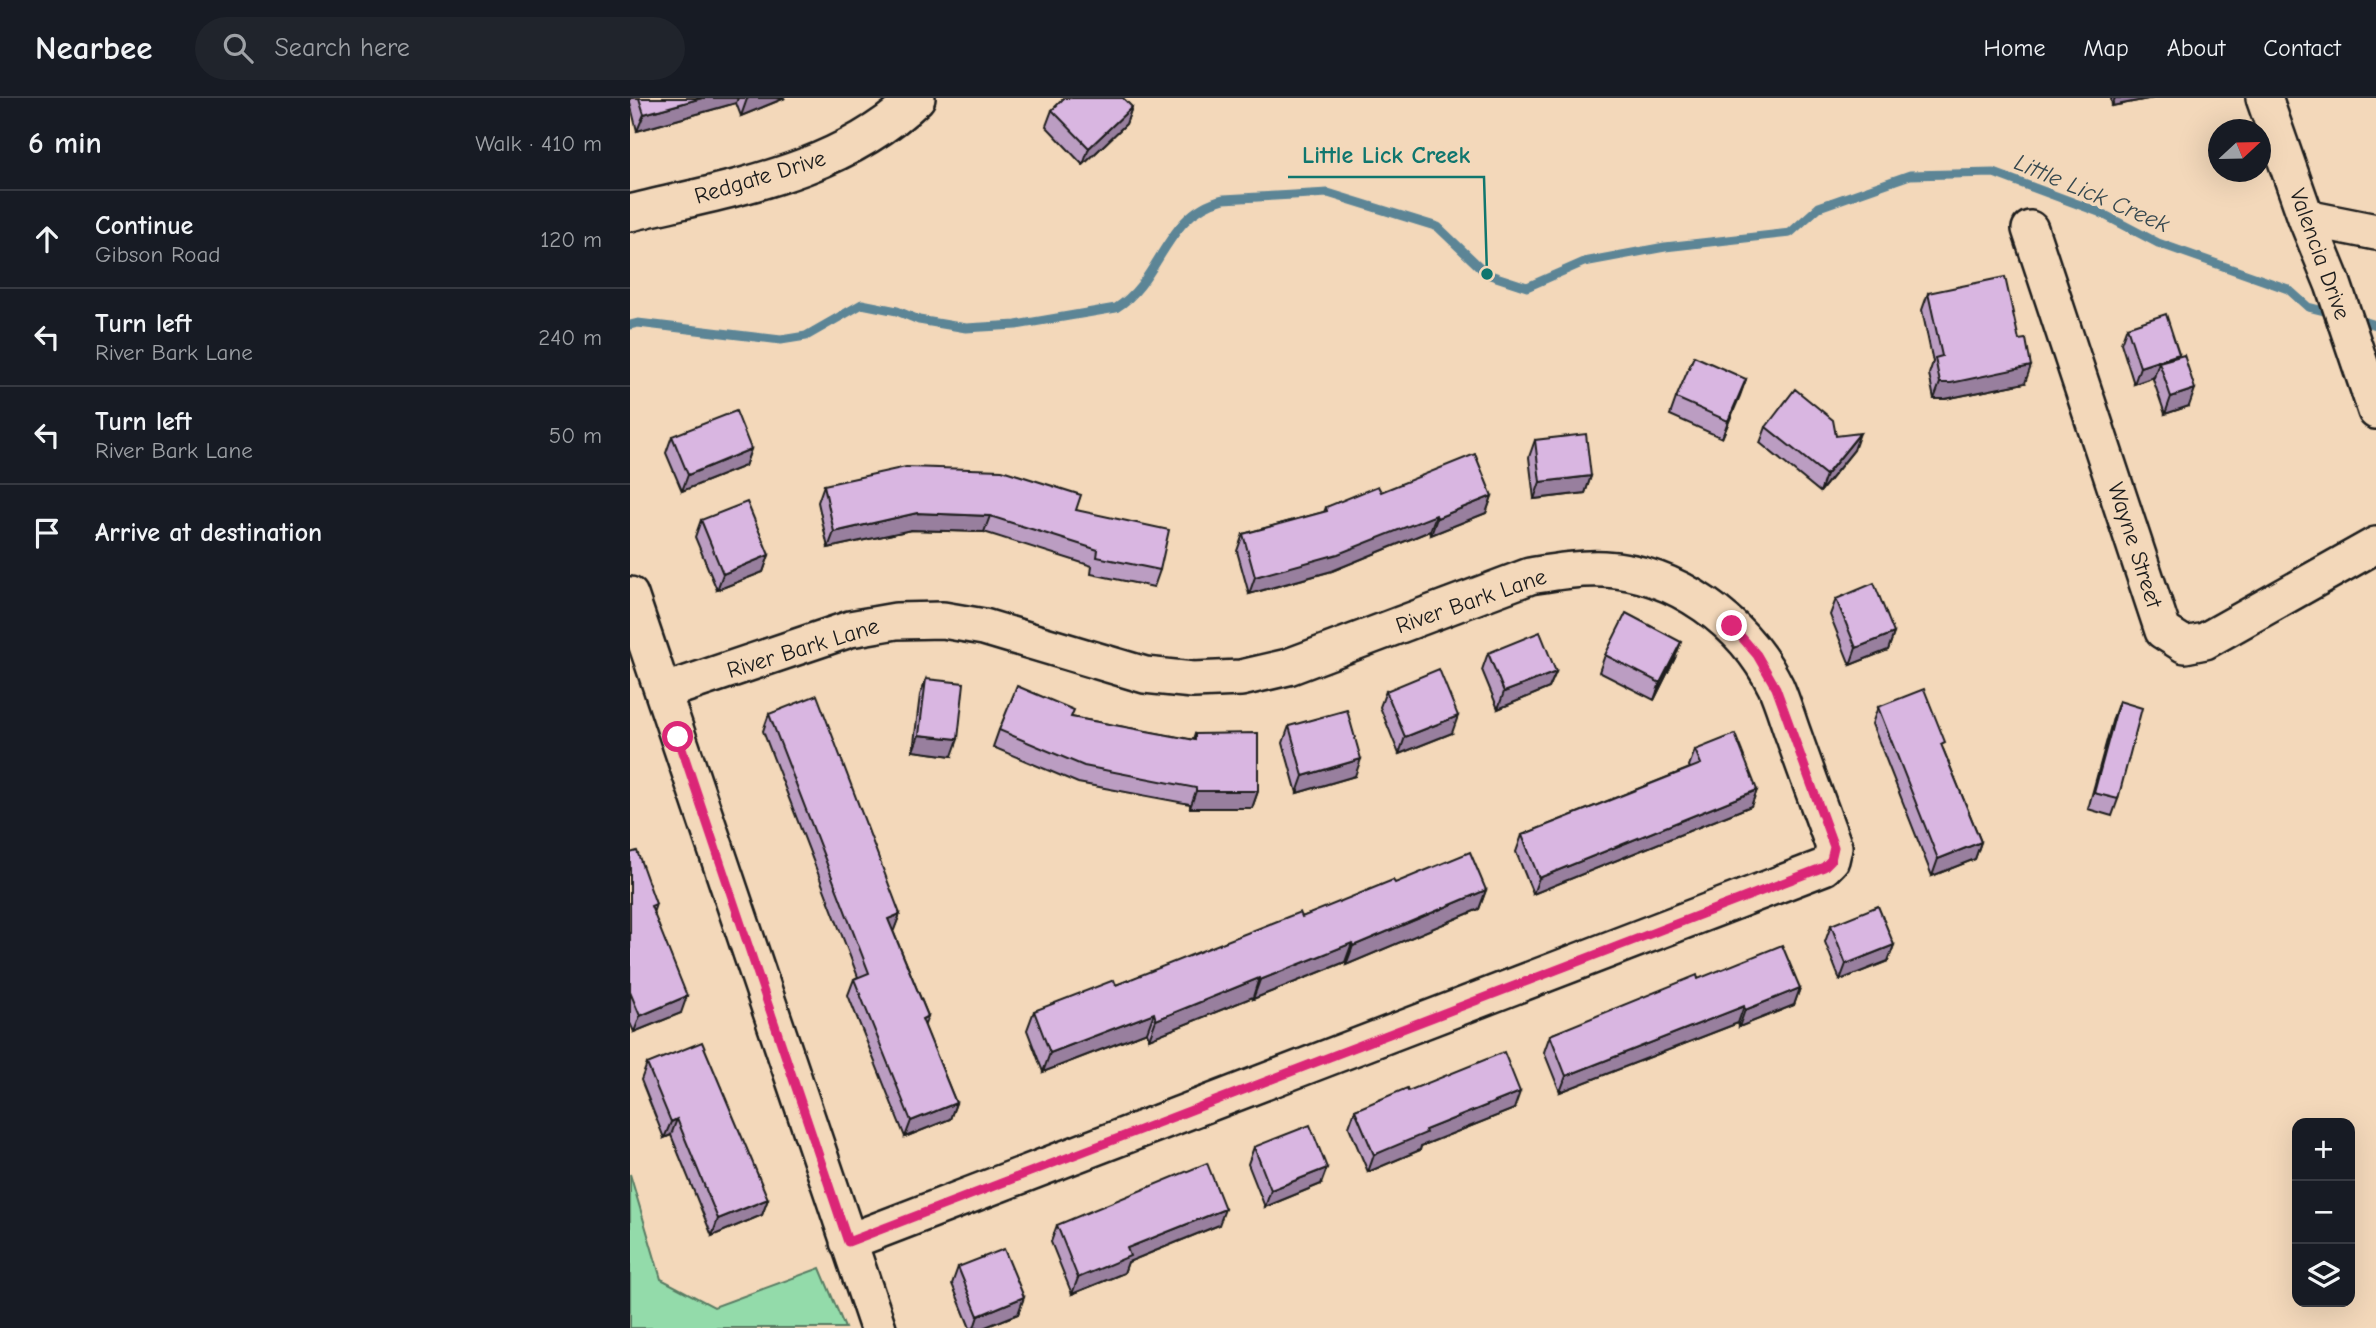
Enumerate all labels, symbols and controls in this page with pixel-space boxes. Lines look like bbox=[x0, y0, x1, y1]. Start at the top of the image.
search box bbox=[195, 17, 685, 80]
text: Nearbee bbox=[35, 29, 153, 67]
icon: search bbox=[219, 29, 257, 67]
text: Search here bbox=[275, 33, 410, 63]
text: Home bbox=[1984, 34, 2045, 62]
text: Map bbox=[2083, 34, 2129, 62]
text: About bbox=[2167, 34, 2225, 62]
text: Contact bbox=[2263, 34, 2341, 62]
north arrow bbox=[2208, 119, 2271, 182]
text: 6 min bbox=[28, 126, 102, 161]
text: Walk · 410 m bbox=[475, 130, 602, 157]
callout: Little Lick Creek bbox=[1288, 132, 1484, 177]
text: Little Lick Creek bbox=[1302, 141, 1470, 169]
street label: Redgate Drive bbox=[691, 144, 829, 210]
water label: Little Lick Creek bbox=[2010, 148, 2174, 238]
street label: Valencia Drive bbox=[2284, 185, 2356, 323]
text: Continue bbox=[95, 211, 193, 241]
icon: ahead bbox=[28, 220, 66, 258]
text: 120 m bbox=[540, 226, 602, 253]
text: Gibson Road bbox=[95, 241, 221, 268]
text: Turn left bbox=[95, 309, 192, 339]
icon: left bbox=[28, 318, 66, 356]
text: 240 m bbox=[538, 324, 602, 351]
text: River Bark Lane bbox=[95, 339, 253, 366]
text: Turn left bbox=[95, 407, 192, 437]
icon: left bbox=[28, 416, 66, 454]
text: 50 m bbox=[549, 422, 602, 449]
text: River Bark Lane bbox=[95, 437, 253, 464]
street label: Wayne Street bbox=[2102, 479, 2168, 612]
icon: arrive bbox=[28, 514, 66, 552]
text: Arrive at destination bbox=[95, 518, 322, 548]
street label: River Bark Lane bbox=[1392, 563, 1550, 639]
route end bbox=[1716, 610, 1747, 641]
street label: River Bark Lane bbox=[724, 612, 882, 684]
route start bbox=[662, 721, 693, 752]
map controls bbox=[2292, 1118, 2355, 1307]
button: + bbox=[2292, 1118, 2355, 1181]
button: − bbox=[2292, 1181, 2355, 1244]
button: layers bbox=[2292, 1244, 2355, 1307]

